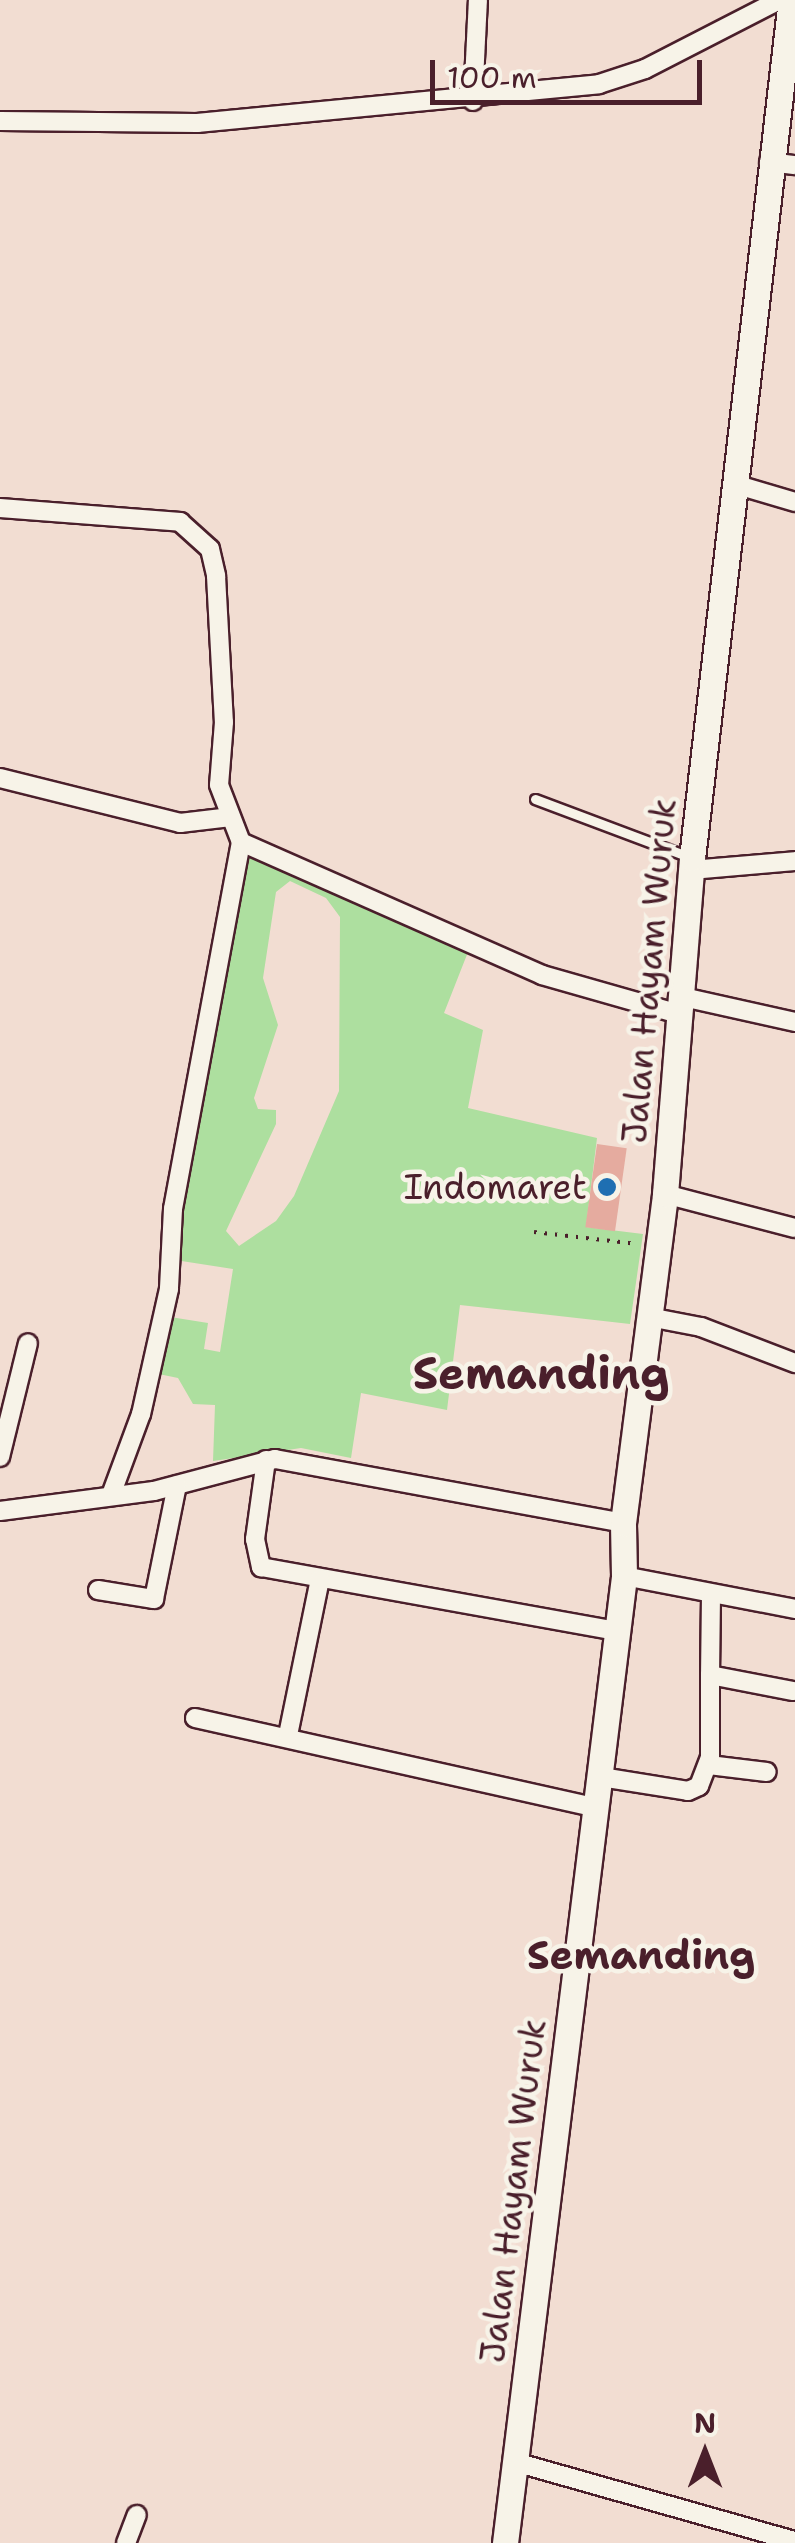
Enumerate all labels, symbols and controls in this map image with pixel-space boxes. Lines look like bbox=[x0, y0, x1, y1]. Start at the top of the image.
scale bar bbox=[435, 40, 708, 102]
text: 100 m bbox=[447, 57, 537, 98]
street label: Jalan Hayam Wuruk bbox=[613, 797, 685, 1145]
place label: Indomaret bbox=[404, 1166, 587, 1208]
marker: Indomaret bbox=[596, 1176, 618, 1198]
district label: Semanding bbox=[412, 1347, 670, 1401]
district label: Semanding bbox=[527, 1931, 755, 1979]
street label: Jalan Hayam Wuruk bbox=[471, 2017, 555, 2365]
north arrow bbox=[655, 2403, 755, 2503]
text: N bbox=[694, 2404, 716, 2442]

